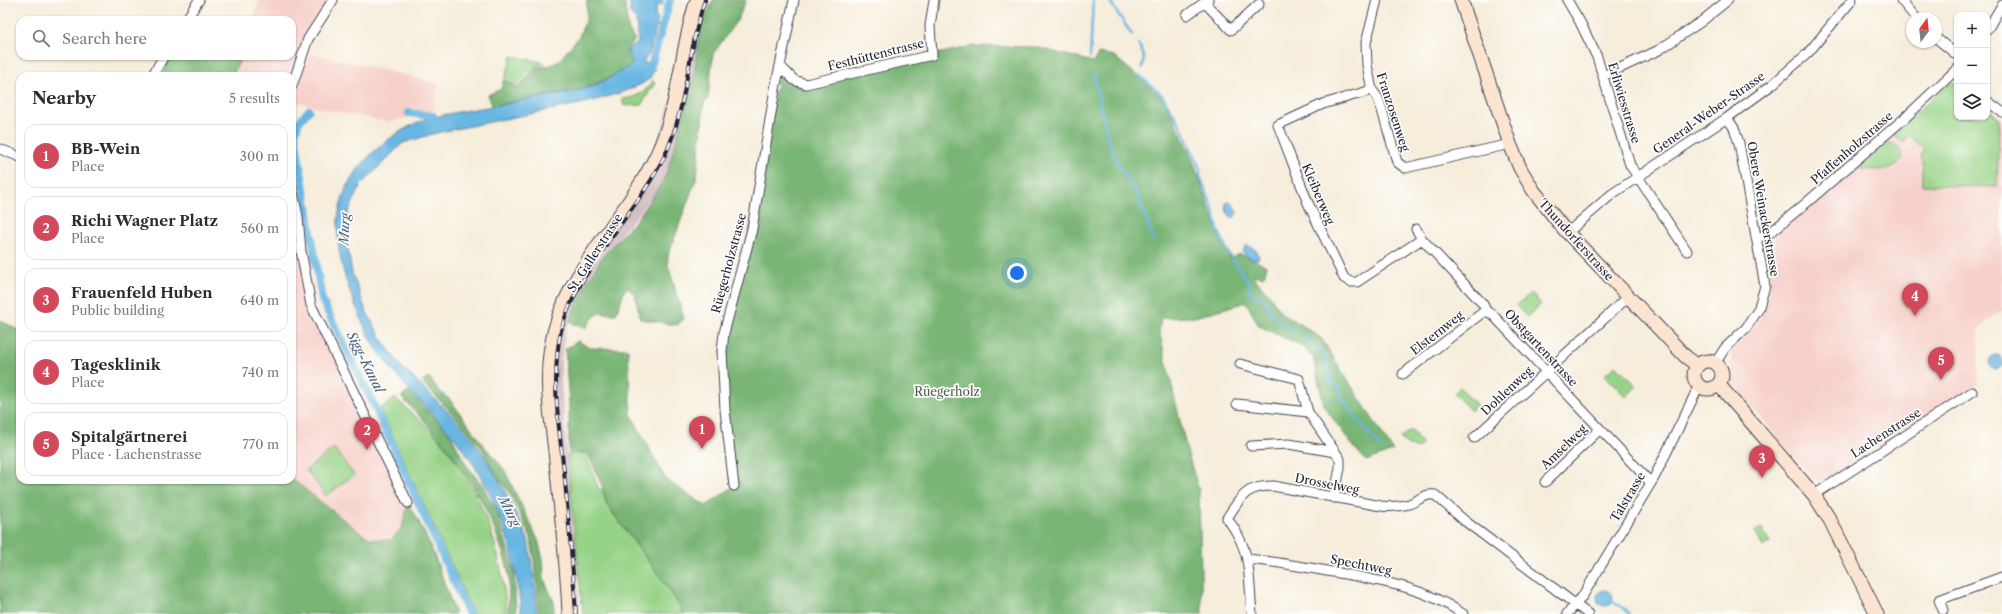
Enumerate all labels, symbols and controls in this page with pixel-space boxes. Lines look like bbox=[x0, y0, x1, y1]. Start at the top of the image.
north arrow bbox=[1906, 12, 1942, 48]
map controls bbox=[1954, 12, 1990, 120]
button: + bbox=[1954, 12, 1990, 48]
search box bbox=[16, 16, 296, 60]
icon: search bbox=[30, 27, 52, 49]
text: Search here bbox=[62, 29, 147, 48]
street label: Festhüttenstrasse bbox=[826, 35, 926, 74]
button: − bbox=[1954, 48, 1990, 84]
street label: Erliwiesstrasse bbox=[1605, 61, 1644, 145]
street label: General-Weber-Strasse bbox=[1650, 68, 1768, 157]
street label: Franzosenweg bbox=[1374, 71, 1413, 154]
button: layers bbox=[1954, 84, 1990, 120]
text: Nearby bbox=[32, 88, 96, 108]
text: 5 results bbox=[229, 90, 280, 106]
street label: Pfaffenholzstrasse bbox=[1808, 108, 1896, 187]
text: BB-Wein bbox=[71, 139, 140, 158]
street label: Obere Weinackerstrasse bbox=[1744, 140, 1783, 278]
text: 1 bbox=[43, 148, 49, 164]
text: 300 m bbox=[240, 148, 279, 164]
text: Place bbox=[71, 158, 104, 174]
street label: Kleiberweg bbox=[1299, 161, 1338, 227]
street label: Thundorferstrasse bbox=[1536, 196, 1617, 284]
street label: St. Gallerstrasse bbox=[564, 210, 626, 295]
text: Richi Wagner Platz bbox=[71, 211, 218, 230]
water label: Murg bbox=[335, 211, 353, 247]
street label: Rüegerholzstrasse bbox=[708, 211, 749, 315]
text: 2 bbox=[42, 220, 50, 236]
text: 560 m bbox=[241, 220, 279, 236]
text: Place bbox=[71, 230, 104, 246]
your location bbox=[1007, 263, 1027, 283]
text: Frauenfeld Huben bbox=[71, 283, 213, 302]
pin: 4 bbox=[1902, 283, 1928, 316]
text: 3 bbox=[42, 292, 50, 308]
text: 640 m bbox=[240, 292, 279, 308]
text: Public building bbox=[71, 302, 164, 318]
street label: Obstgartenstrasse bbox=[1502, 306, 1581, 390]
street label: Elsternweg bbox=[1407, 307, 1467, 358]
water label: Sigg-Kanal bbox=[343, 328, 389, 397]
pin: 5 bbox=[1928, 347, 1954, 380]
text: Tagesklinik bbox=[71, 355, 161, 374]
street label: Dohlenweg bbox=[1478, 363, 1536, 418]
text: 4 bbox=[42, 364, 50, 380]
text: 740 m bbox=[242, 364, 279, 380]
text: Place bbox=[71, 374, 104, 390]
park label: Rüegerholz bbox=[914, 384, 980, 399]
street label: Lachenstrasse bbox=[1848, 404, 1924, 461]
pin: 1 bbox=[689, 416, 715, 449]
pin: 2 bbox=[354, 417, 380, 450]
street label: Amselweg bbox=[1537, 421, 1590, 473]
text: Spitalgärtnerei bbox=[71, 427, 187, 446]
text: 5 bbox=[42, 436, 50, 452]
text: 770 m bbox=[242, 436, 279, 452]
pin: 3 bbox=[1749, 445, 1775, 478]
text: Place · Lachenstrasse bbox=[71, 446, 202, 462]
street label: Talstrasse bbox=[1607, 469, 1648, 524]
street label: Drosselweg bbox=[1294, 470, 1361, 497]
water label: Murg bbox=[495, 491, 525, 530]
street label: Spechtweg bbox=[1329, 551, 1394, 578]

